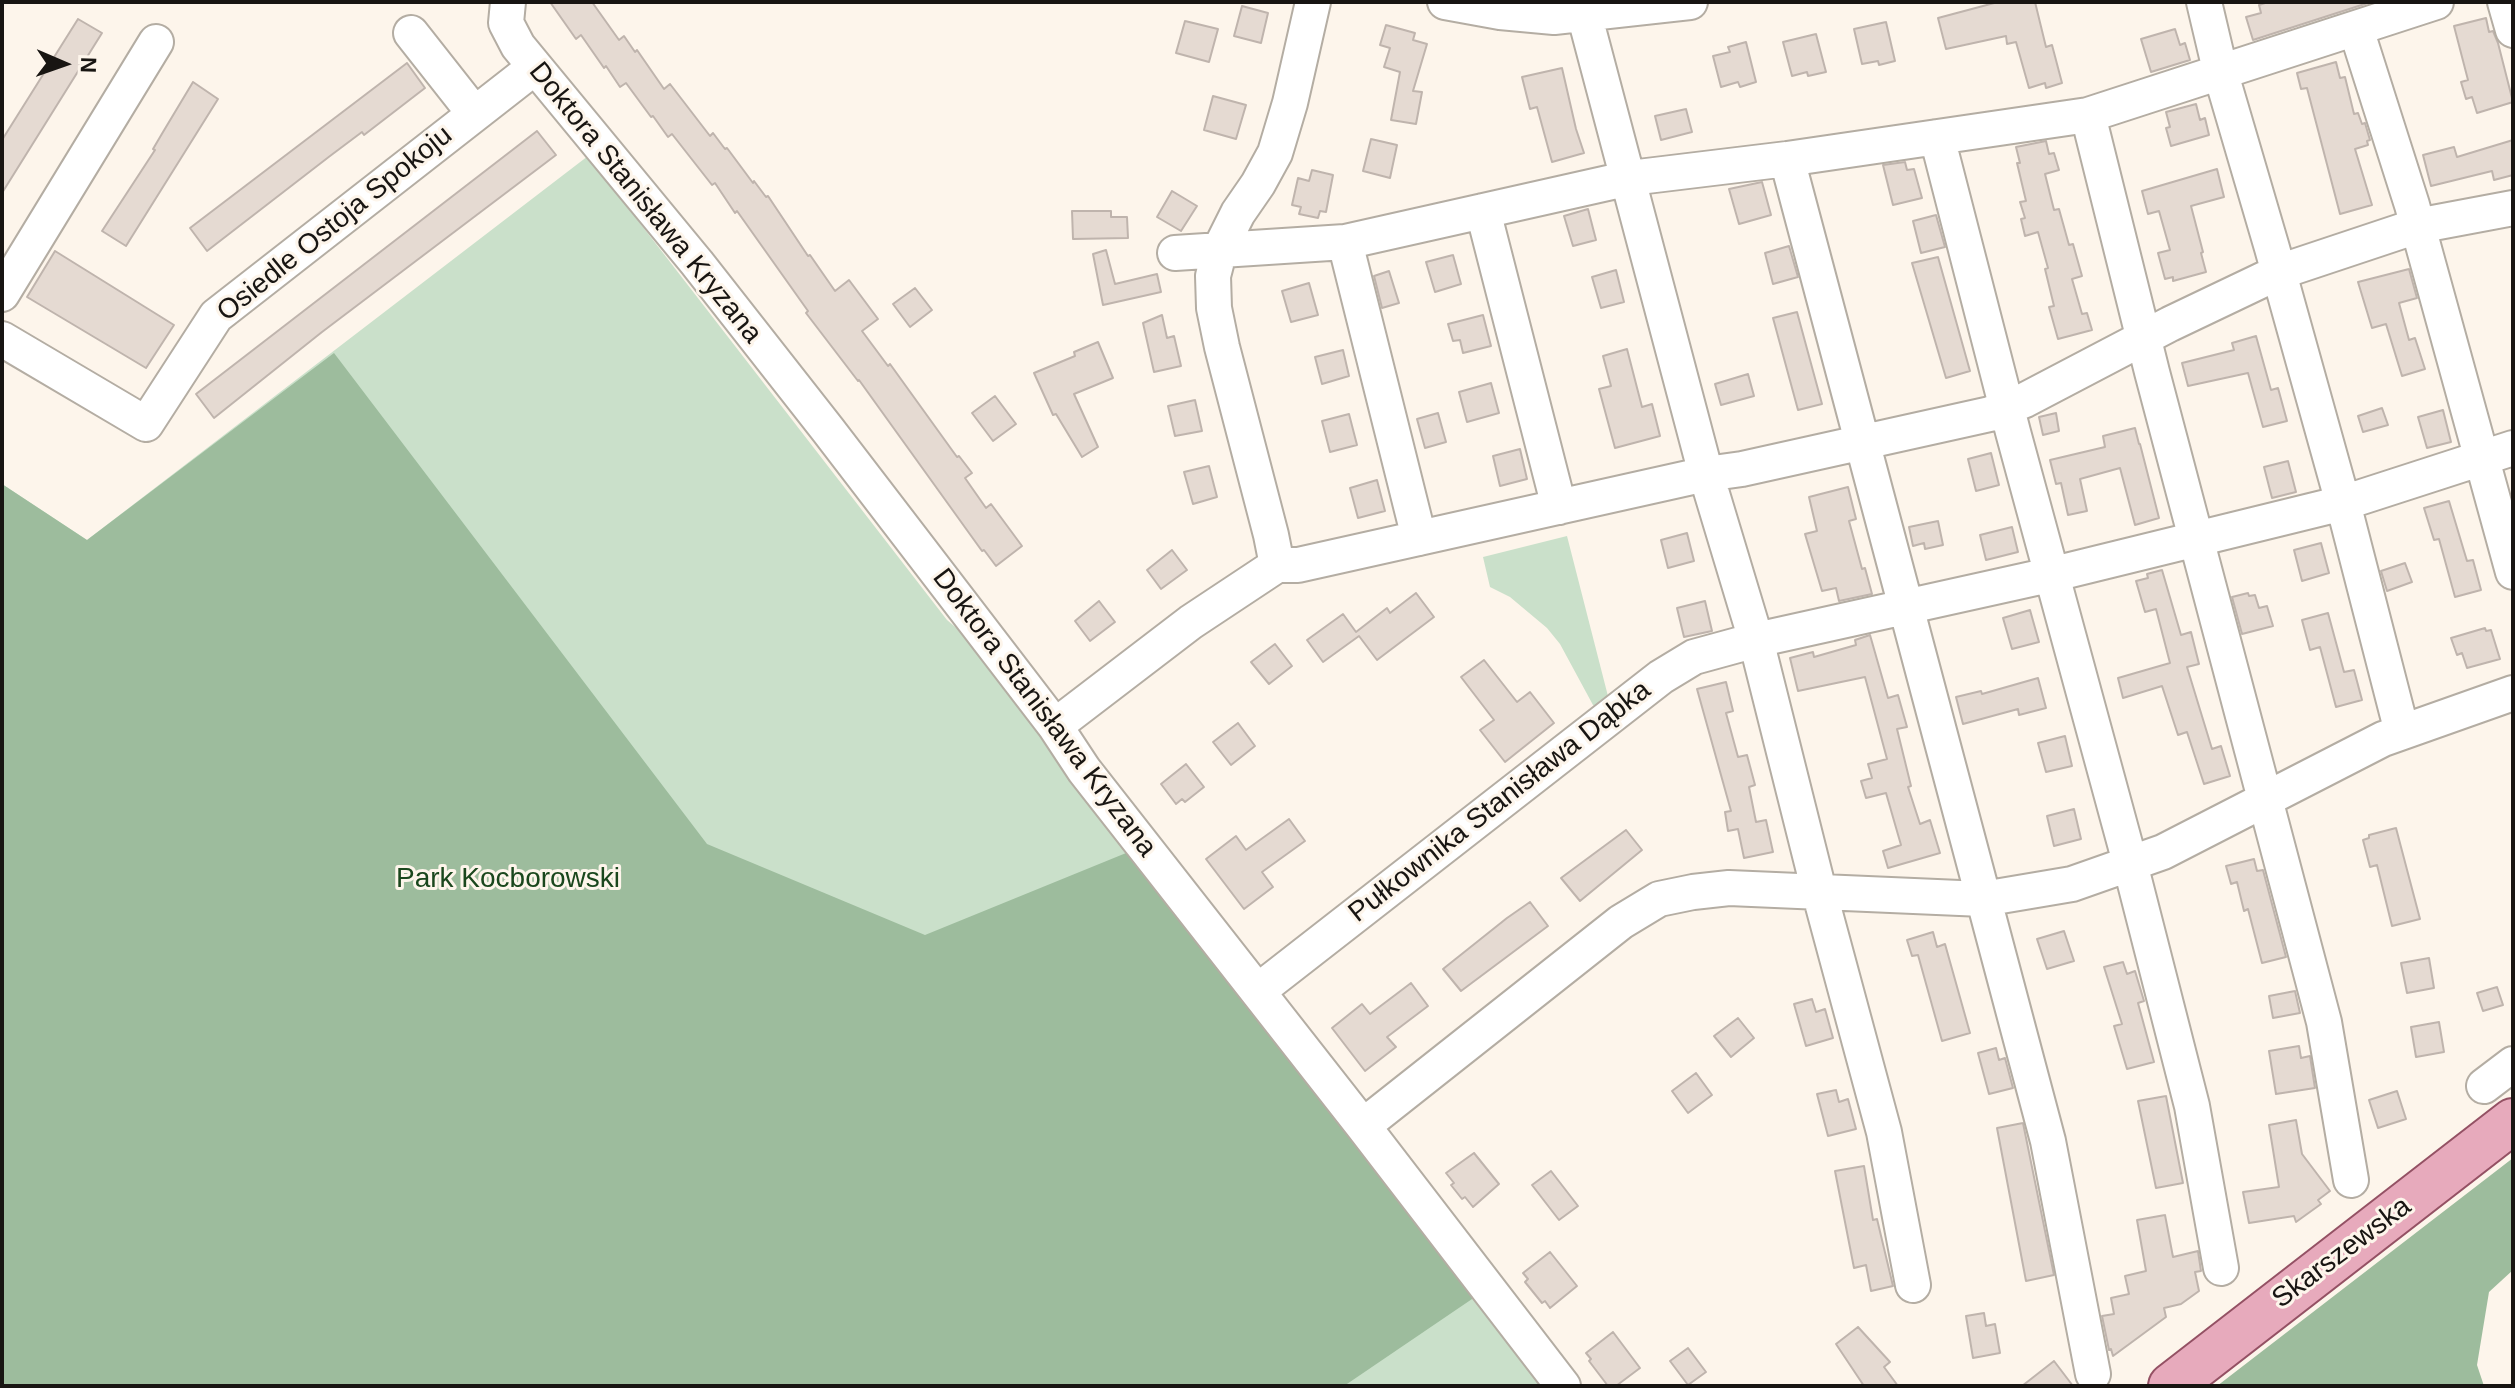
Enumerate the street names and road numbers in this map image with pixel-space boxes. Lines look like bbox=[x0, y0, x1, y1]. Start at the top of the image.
street label: Doktora Stanisława Kryzana bbox=[521, 56, 769, 350]
street label: Osiedle Ostoja Spokoju bbox=[211, 119, 459, 329]
street label: Doktora Stanisława Kryzana bbox=[925, 562, 1163, 864]
street label: Pułkownika Stanisława Dąbka bbox=[1342, 674, 1658, 930]
street label: Skarszewska bbox=[2266, 1190, 2418, 1316]

